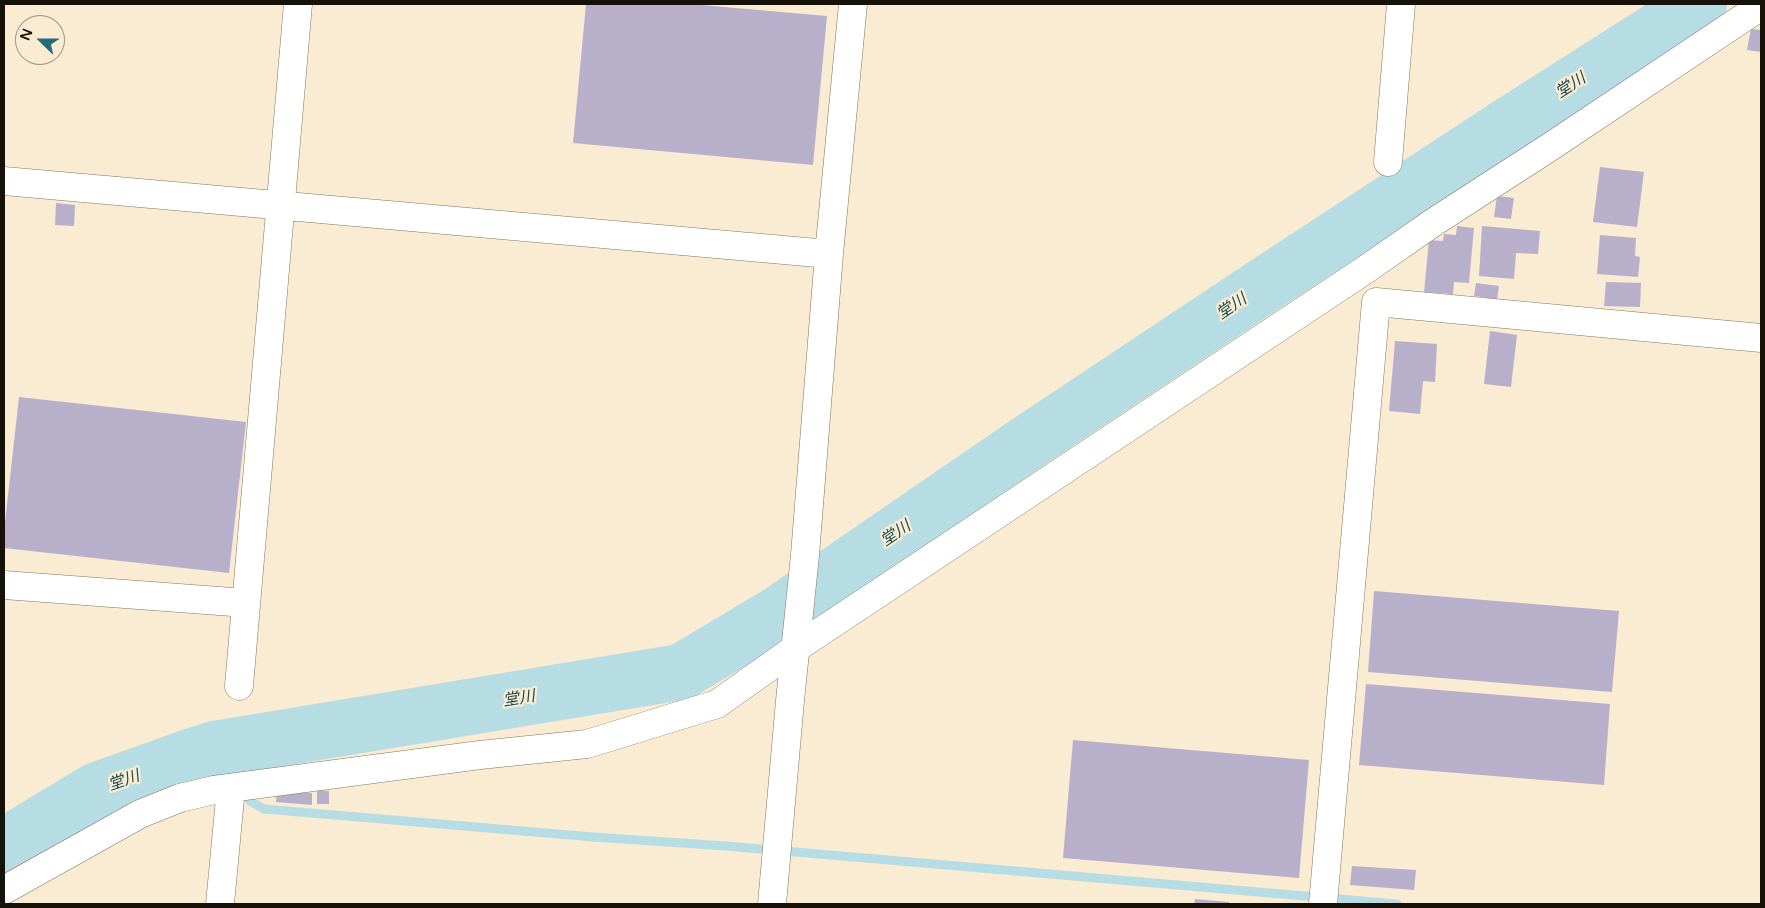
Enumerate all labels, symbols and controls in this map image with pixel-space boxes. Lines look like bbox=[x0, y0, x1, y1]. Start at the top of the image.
north arrow bbox=[15, 15, 65, 65]
text: N bbox=[17, 26, 37, 43]
water label: 堂川 bbox=[1552, 69, 1590, 103]
water label: 堂川 bbox=[1213, 290, 1251, 324]
water label: 堂川 bbox=[877, 517, 915, 551]
water label: 堂川 bbox=[502, 687, 536, 711]
water label: 堂川 bbox=[106, 767, 142, 795]

